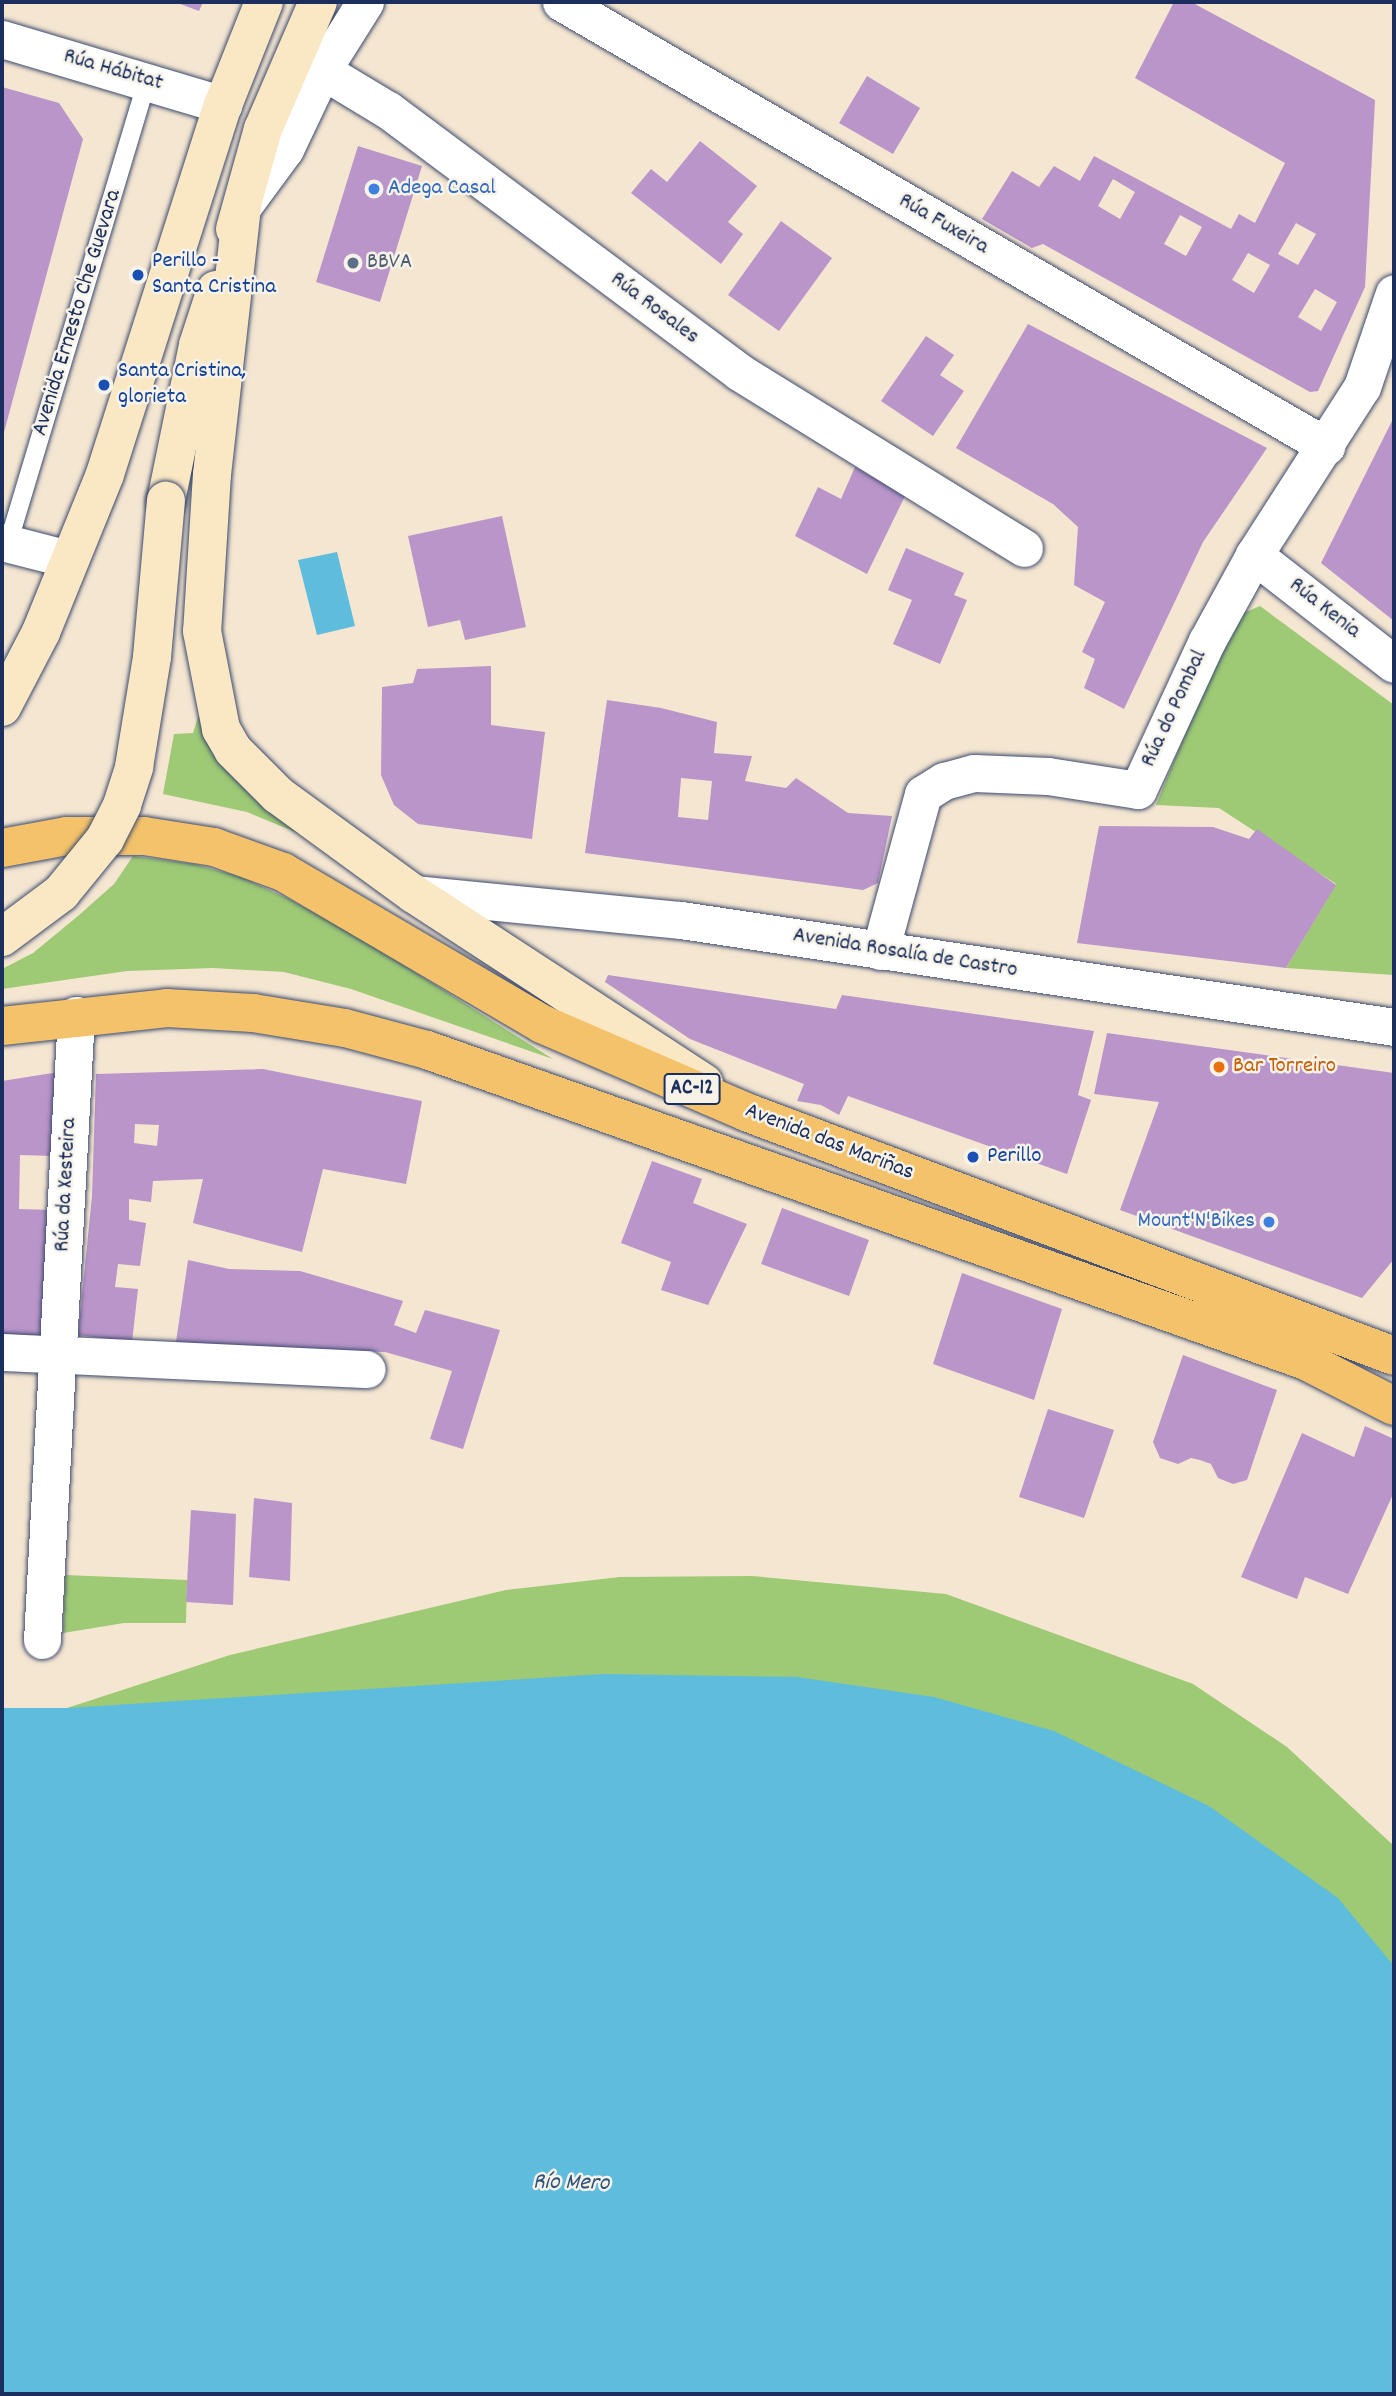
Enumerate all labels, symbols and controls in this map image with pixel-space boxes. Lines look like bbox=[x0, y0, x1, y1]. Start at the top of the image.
street label: Rúa Hábitat bbox=[60, 44, 166, 98]
place label: Adega Casal bbox=[388, 175, 496, 203]
marker: Adega Casal bbox=[366, 181, 382, 197]
street label: Avenida Ernesto Che Guevara bbox=[27, 187, 129, 439]
street label: Rúa Fuxeira bbox=[893, 188, 993, 262]
place label: Perillo - Santa Cristina bbox=[152, 248, 276, 302]
place label: BBVA bbox=[367, 249, 412, 277]
marker: BBVA bbox=[345, 255, 361, 271]
marker: Perillo - Santa Cristina bbox=[130, 267, 146, 283]
street label: Rúa Rosales bbox=[604, 267, 704, 351]
place label: Santa Cristina, glorieta bbox=[118, 358, 246, 412]
marker: Santa Cristina, glorieta bbox=[96, 377, 112, 393]
street label: Rúa Kenia bbox=[1283, 572, 1365, 646]
street label: Rúa do Pombal bbox=[1136, 646, 1214, 772]
street label: Avenida Rosalía de Castro bbox=[791, 923, 1019, 985]
place label: Bar Torreiro bbox=[1233, 1053, 1336, 1081]
marker: Bar Torreiro bbox=[1211, 1059, 1227, 1075]
road number: AC-12 bbox=[662, 1072, 722, 1106]
street label: Avenida das Mariñas bbox=[741, 1098, 917, 1188]
street label: Rúa da Xesteira bbox=[50, 1117, 84, 1253]
place label: Perillo bbox=[987, 1143, 1041, 1171]
marker: Perillo bbox=[965, 1149, 981, 1165]
place label: Mount'N'Bikes bbox=[1137, 1208, 1255, 1236]
marker: Mount'N'Bikes bbox=[1261, 1214, 1277, 1230]
water label: Río Mero bbox=[533, 2169, 609, 2199]

